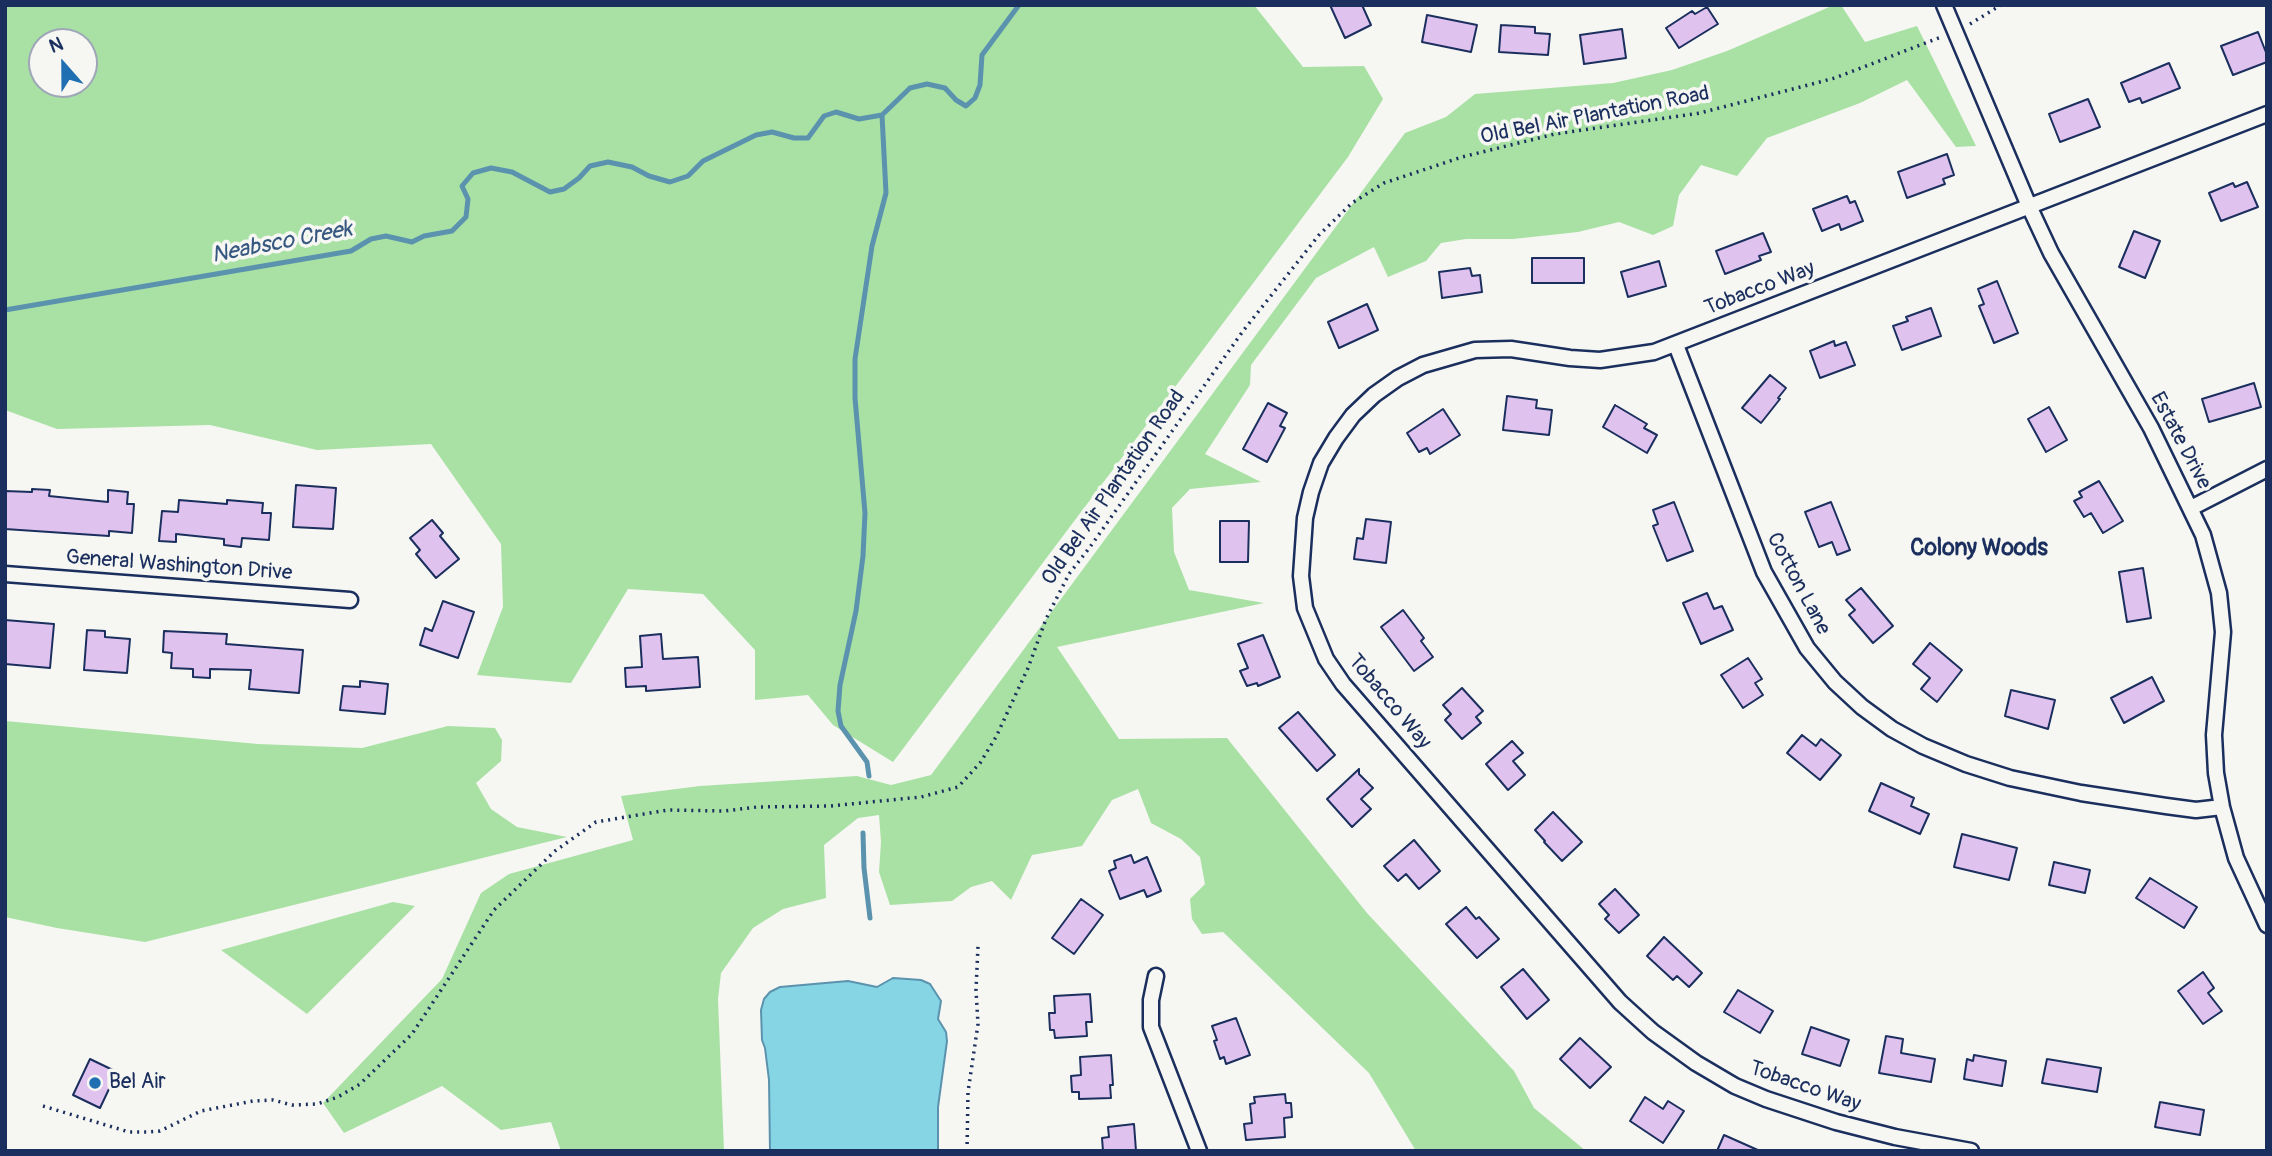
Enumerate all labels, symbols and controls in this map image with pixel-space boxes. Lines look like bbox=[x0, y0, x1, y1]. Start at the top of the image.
north arrow bbox=[28, 28, 98, 98]
text: N bbox=[46, 32, 66, 59]
street label: Old Bel Air Plantation Road bbox=[1478, 81, 1712, 151]
water label: Neabsco Creek bbox=[209, 216, 355, 270]
street label: Tobacco Way bbox=[1701, 256, 1819, 322]
street label: Old Bel Air Plantation Road bbox=[1037, 386, 1191, 590]
street label: Estate Drive bbox=[2144, 388, 2216, 494]
street label: Cotton Lane bbox=[1761, 529, 1835, 639]
district label: Colony Woods bbox=[1910, 535, 2048, 563]
street label: General Washington Drive bbox=[65, 546, 293, 586]
street label: Tobacco Way bbox=[1342, 650, 1436, 754]
street label: Tobacco Way bbox=[1746, 1056, 1864, 1118]
place label: Bel Air bbox=[109, 1070, 166, 1096]
marker: Bel Air bbox=[87, 1075, 103, 1091]

